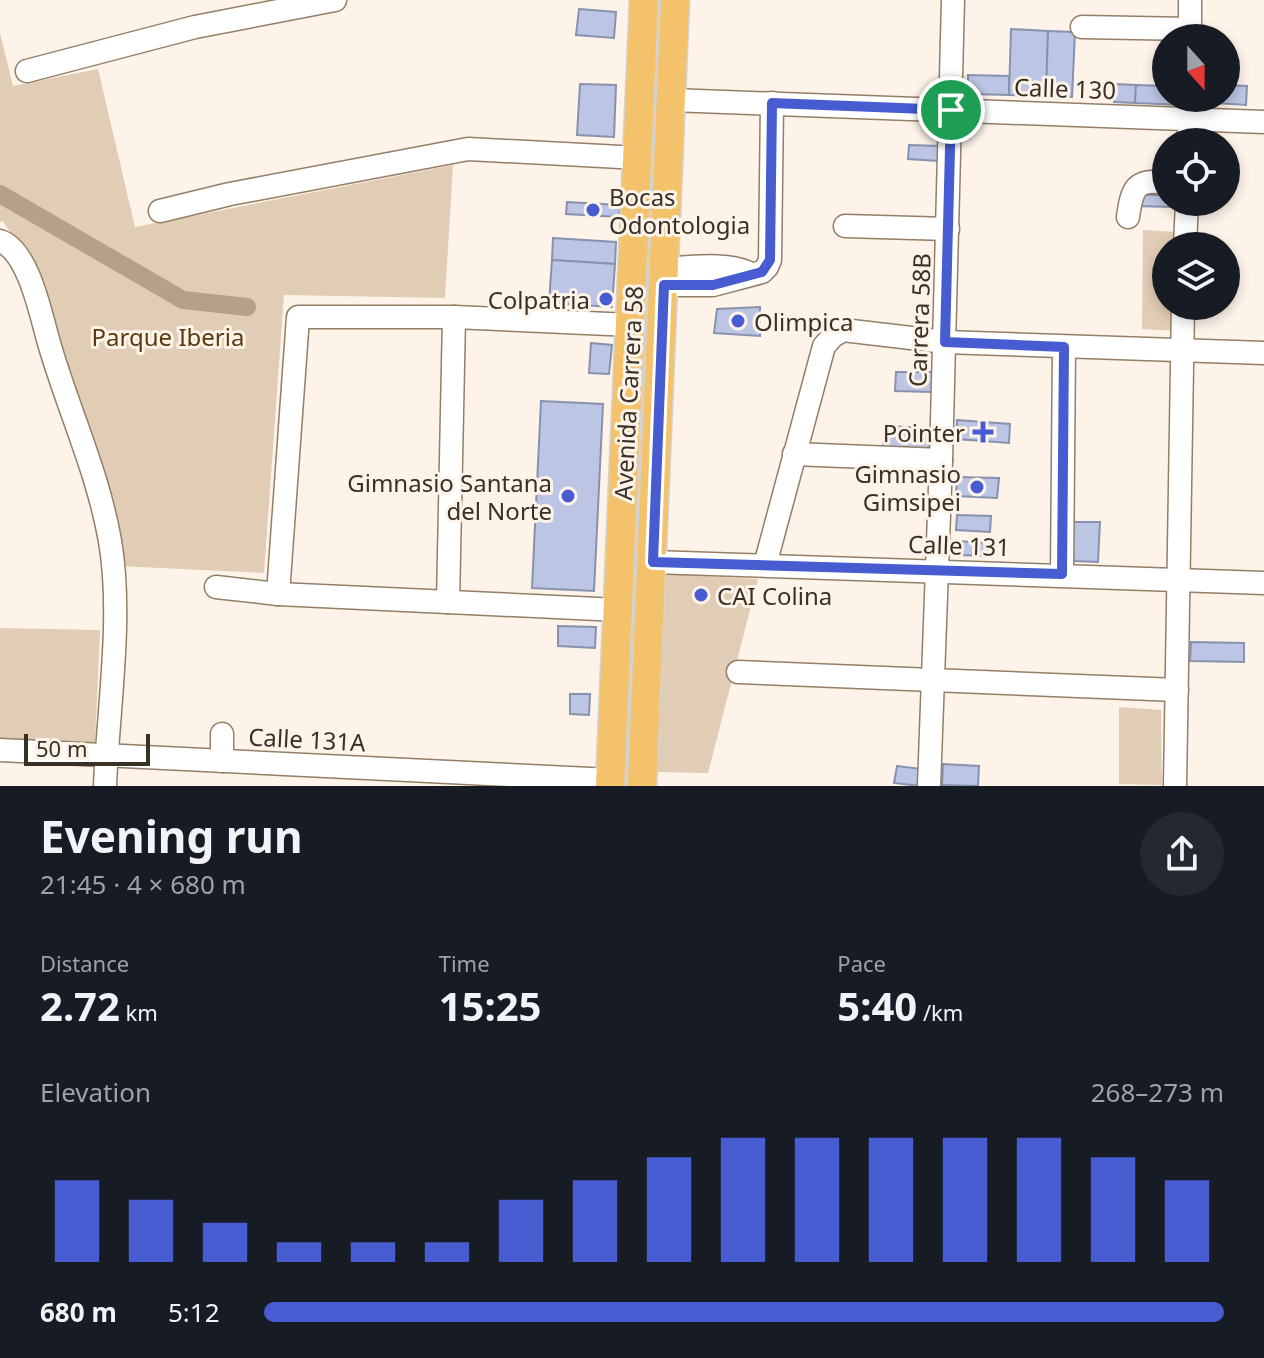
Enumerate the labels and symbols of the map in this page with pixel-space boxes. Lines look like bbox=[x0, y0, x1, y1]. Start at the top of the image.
north arrow bbox=[1152, 24, 1240, 112]
street label: Calle 130 bbox=[1013, 70, 1117, 106]
pin bbox=[917, 76, 985, 144]
place label: Bocas Odontologia bbox=[609, 180, 750, 241]
marker: Bocas Odontologia bbox=[584, 201, 602, 219]
street label: Carrera 58B bbox=[900, 253, 938, 387]
place label: Colpatria bbox=[488, 283, 590, 316]
street label: Avenida Carrera 58 bbox=[606, 285, 650, 501]
marker: Colpatria bbox=[597, 290, 615, 308]
place label: Olimpica bbox=[754, 305, 854, 338]
marker: Olimpica bbox=[729, 312, 747, 330]
park label: Parque Iberia bbox=[92, 320, 244, 353]
place label: Pointer bbox=[883, 416, 965, 449]
marker: Pointer bbox=[972, 421, 994, 443]
place label: Gimnasio Gimsipei bbox=[854, 457, 961, 518]
place label: Gimnasio Santana del Norte bbox=[347, 466, 552, 527]
marker: Gimnasio Gimsipei bbox=[968, 478, 986, 496]
marker: Gimnasio Santana del Norte bbox=[559, 487, 577, 505]
street label: Calle 131 bbox=[907, 527, 1011, 563]
place label: CAI Colina bbox=[717, 579, 832, 612]
marker: CAI Colina bbox=[692, 586, 710, 604]
street label: Calle 131A bbox=[248, 719, 367, 759]
scale bar bbox=[24, 730, 150, 766]

